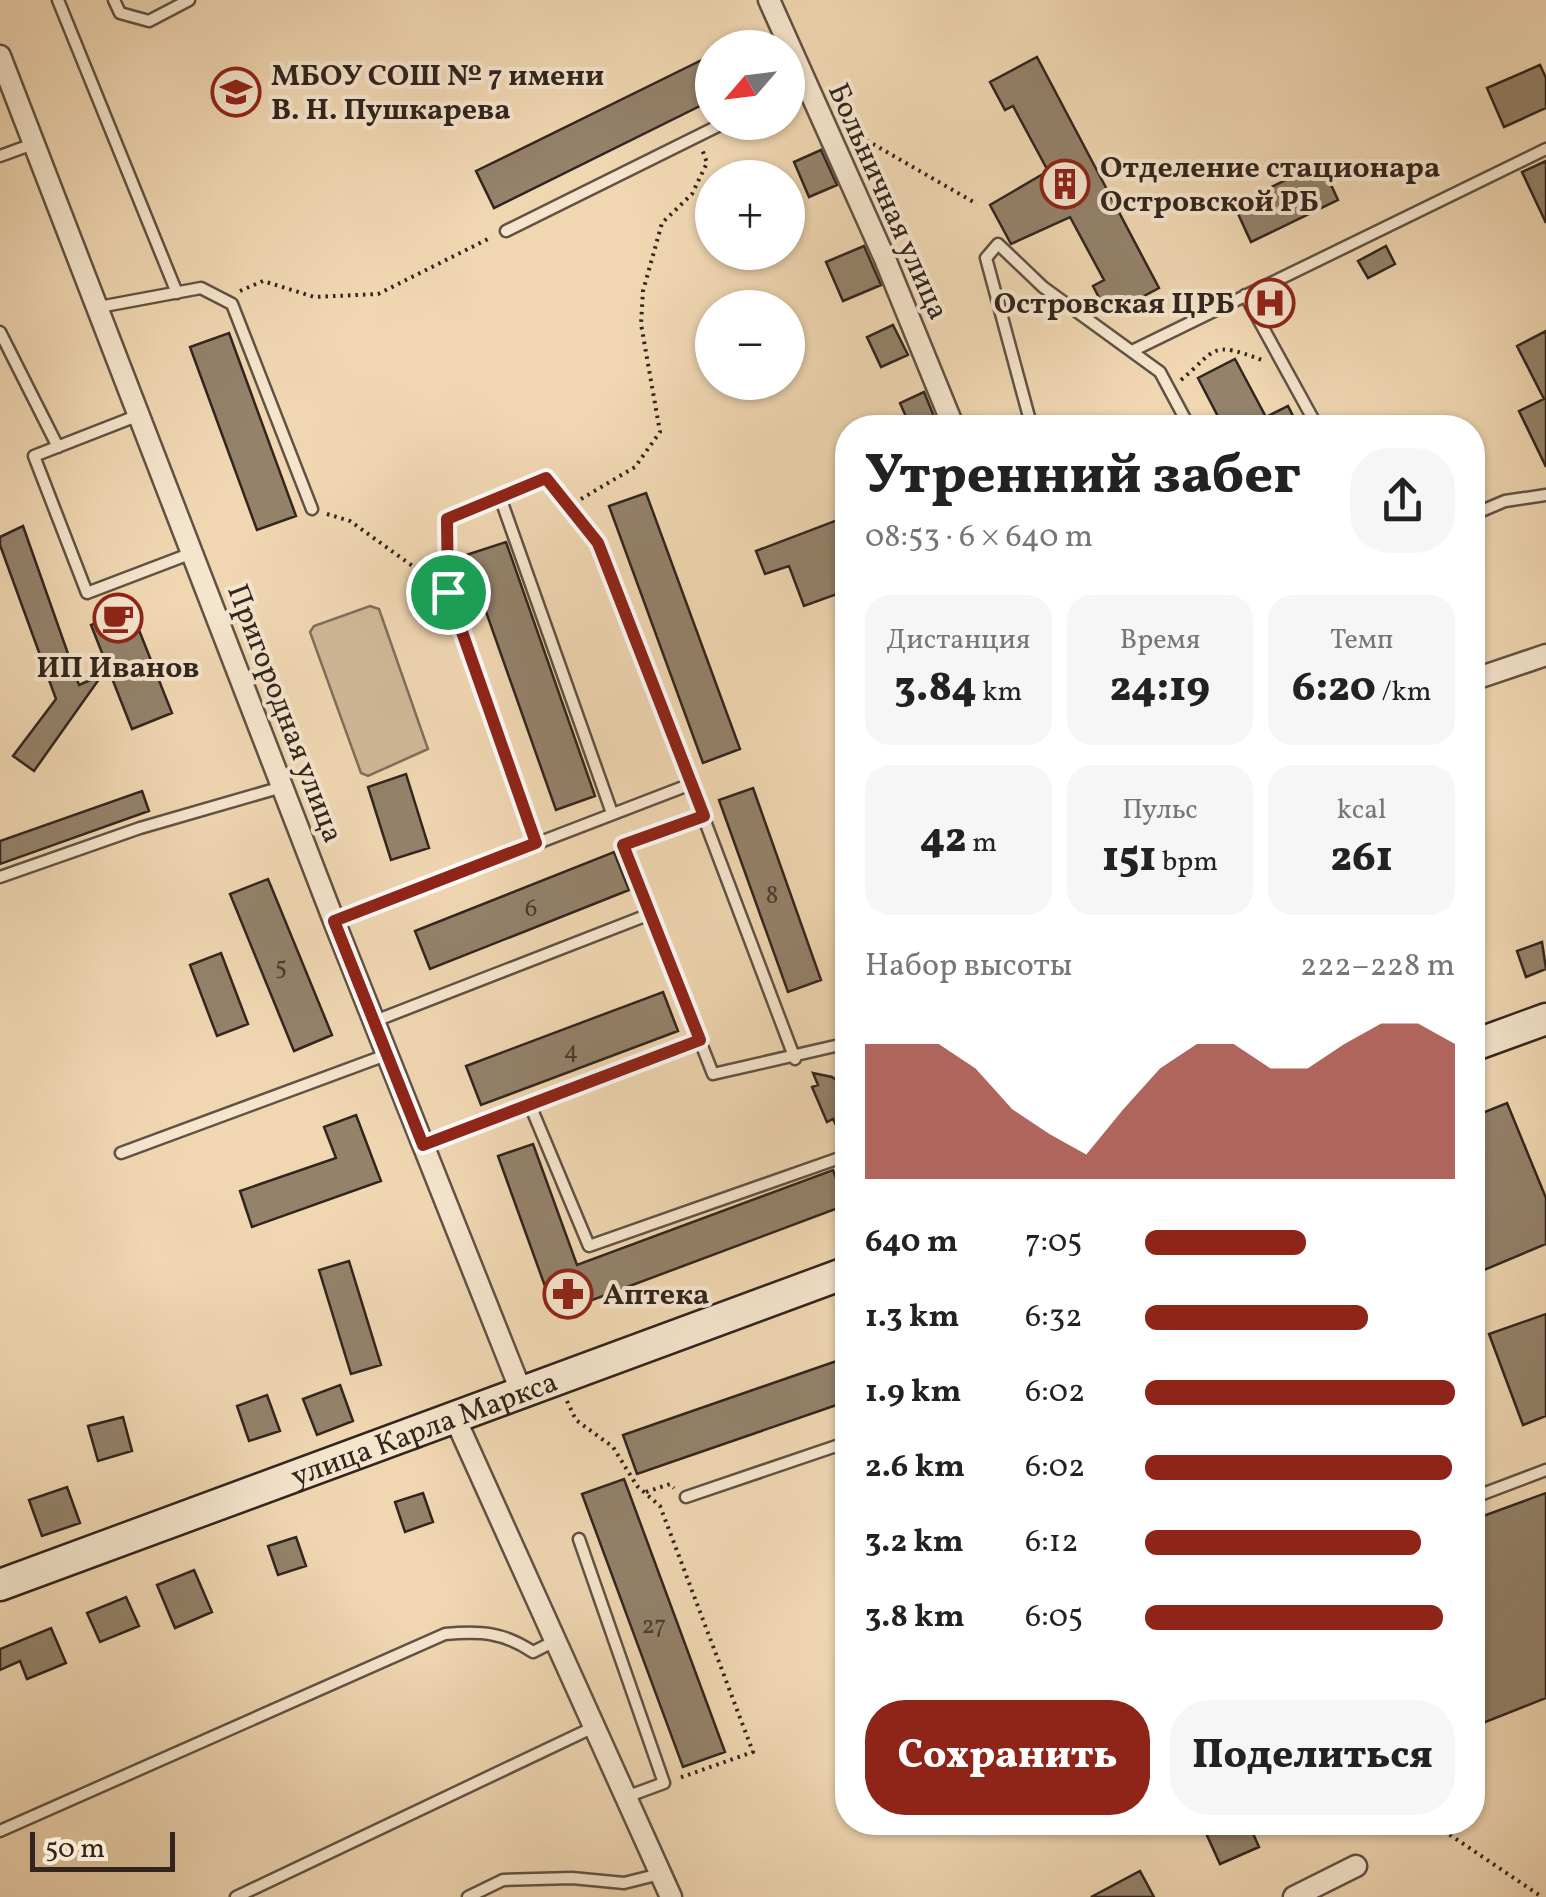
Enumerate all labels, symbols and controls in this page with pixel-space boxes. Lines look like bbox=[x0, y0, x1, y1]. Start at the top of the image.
north arrow bbox=[695, 30, 805, 140]
map controls bbox=[695, 30, 805, 400]
place label: МБОУ СОШ № 7 имени В. Н. Пушкарева bbox=[271, 56, 604, 132]
school or university icon: МБОУ СОШ № 7 имени В. Н. Пушкарева bbox=[210, 66, 262, 118]
street label: Больничная улица bbox=[816, 77, 958, 327]
place label: Отделение стационара Островской РБ bbox=[1100, 148, 1440, 224]
building icon: Отделение стационара Островской РБ bbox=[1039, 158, 1091, 210]
button: + bbox=[695, 160, 805, 270]
hospital icon: Островская ЦРБ bbox=[1244, 277, 1296, 329]
place label: Островская ЦРБ bbox=[994, 284, 1235, 326]
button: − bbox=[695, 290, 805, 400]
text: Утренний забег bbox=[865, 440, 1301, 516]
button: share bbox=[1350, 448, 1455, 553]
text: 08:53 · 6 × 640 m bbox=[865, 516, 1093, 560]
pin bbox=[406, 550, 491, 635]
icon: arrive bbox=[421, 565, 476, 620]
street label: Пригородная улица bbox=[215, 578, 353, 849]
cafe icon: ИП Иванов bbox=[92, 592, 144, 644]
text: Дистанция bbox=[886, 621, 1030, 660]
text: Время bbox=[1120, 621, 1200, 660]
text: Темп bbox=[1330, 621, 1393, 660]
place label: ИП Иванов bbox=[36, 648, 200, 690]
text: 3.84 bbox=[894, 660, 977, 719]
text: 24:19 bbox=[1110, 660, 1210, 719]
text: 6:20 bbox=[1292, 660, 1376, 719]
text: km bbox=[977, 673, 1022, 712]
text: /km bbox=[1376, 673, 1432, 712]
text: Пульс bbox=[1122, 791, 1198, 830]
text: kcal bbox=[1337, 791, 1387, 830]
text: 42 bbox=[920, 811, 967, 870]
text: m bbox=[967, 824, 997, 863]
text: 151 bbox=[1102, 830, 1156, 889]
text: 261 bbox=[1330, 830, 1393, 889]
text: bpm bbox=[1156, 843, 1218, 882]
house number: 8 bbox=[766, 879, 778, 914]
house number: 6 bbox=[525, 892, 537, 927]
text: Набор высоты bbox=[865, 945, 1072, 989]
text: 222–228 m bbox=[1300, 945, 1455, 989]
house number: 5 bbox=[275, 950, 287, 985]
house number: 4 bbox=[564, 1034, 578, 1069]
text: 640 m bbox=[865, 1221, 958, 1265]
text: 7:05 bbox=[1025, 1221, 1082, 1265]
pharmacy icon: Аптека bbox=[542, 1268, 594, 1320]
place label: Аптека bbox=[603, 1275, 709, 1317]
text: 1.3 km bbox=[865, 1296, 959, 1340]
text: 6:32 bbox=[1025, 1296, 1082, 1340]
street label: улица Карла Маркса bbox=[285, 1362, 564, 1499]
text: 1.9 km bbox=[865, 1371, 961, 1415]
text: 6:02 bbox=[1025, 1371, 1085, 1415]
text: 2.6 km bbox=[865, 1446, 965, 1490]
text: 6:02 bbox=[1025, 1446, 1085, 1490]
text: 3.2 km bbox=[865, 1521, 964, 1565]
text: 6:12 bbox=[1025, 1521, 1078, 1565]
text: 3.8 km bbox=[865, 1596, 965, 1640]
text: 6:05 bbox=[1025, 1596, 1083, 1640]
house number: 27 bbox=[642, 1609, 666, 1644]
button: Сохранить bbox=[865, 1700, 1150, 1815]
button: Поделиться bbox=[1170, 1700, 1455, 1815]
scale bar bbox=[30, 1827, 175, 1872]
text: 50 m bbox=[45, 1830, 105, 1869]

